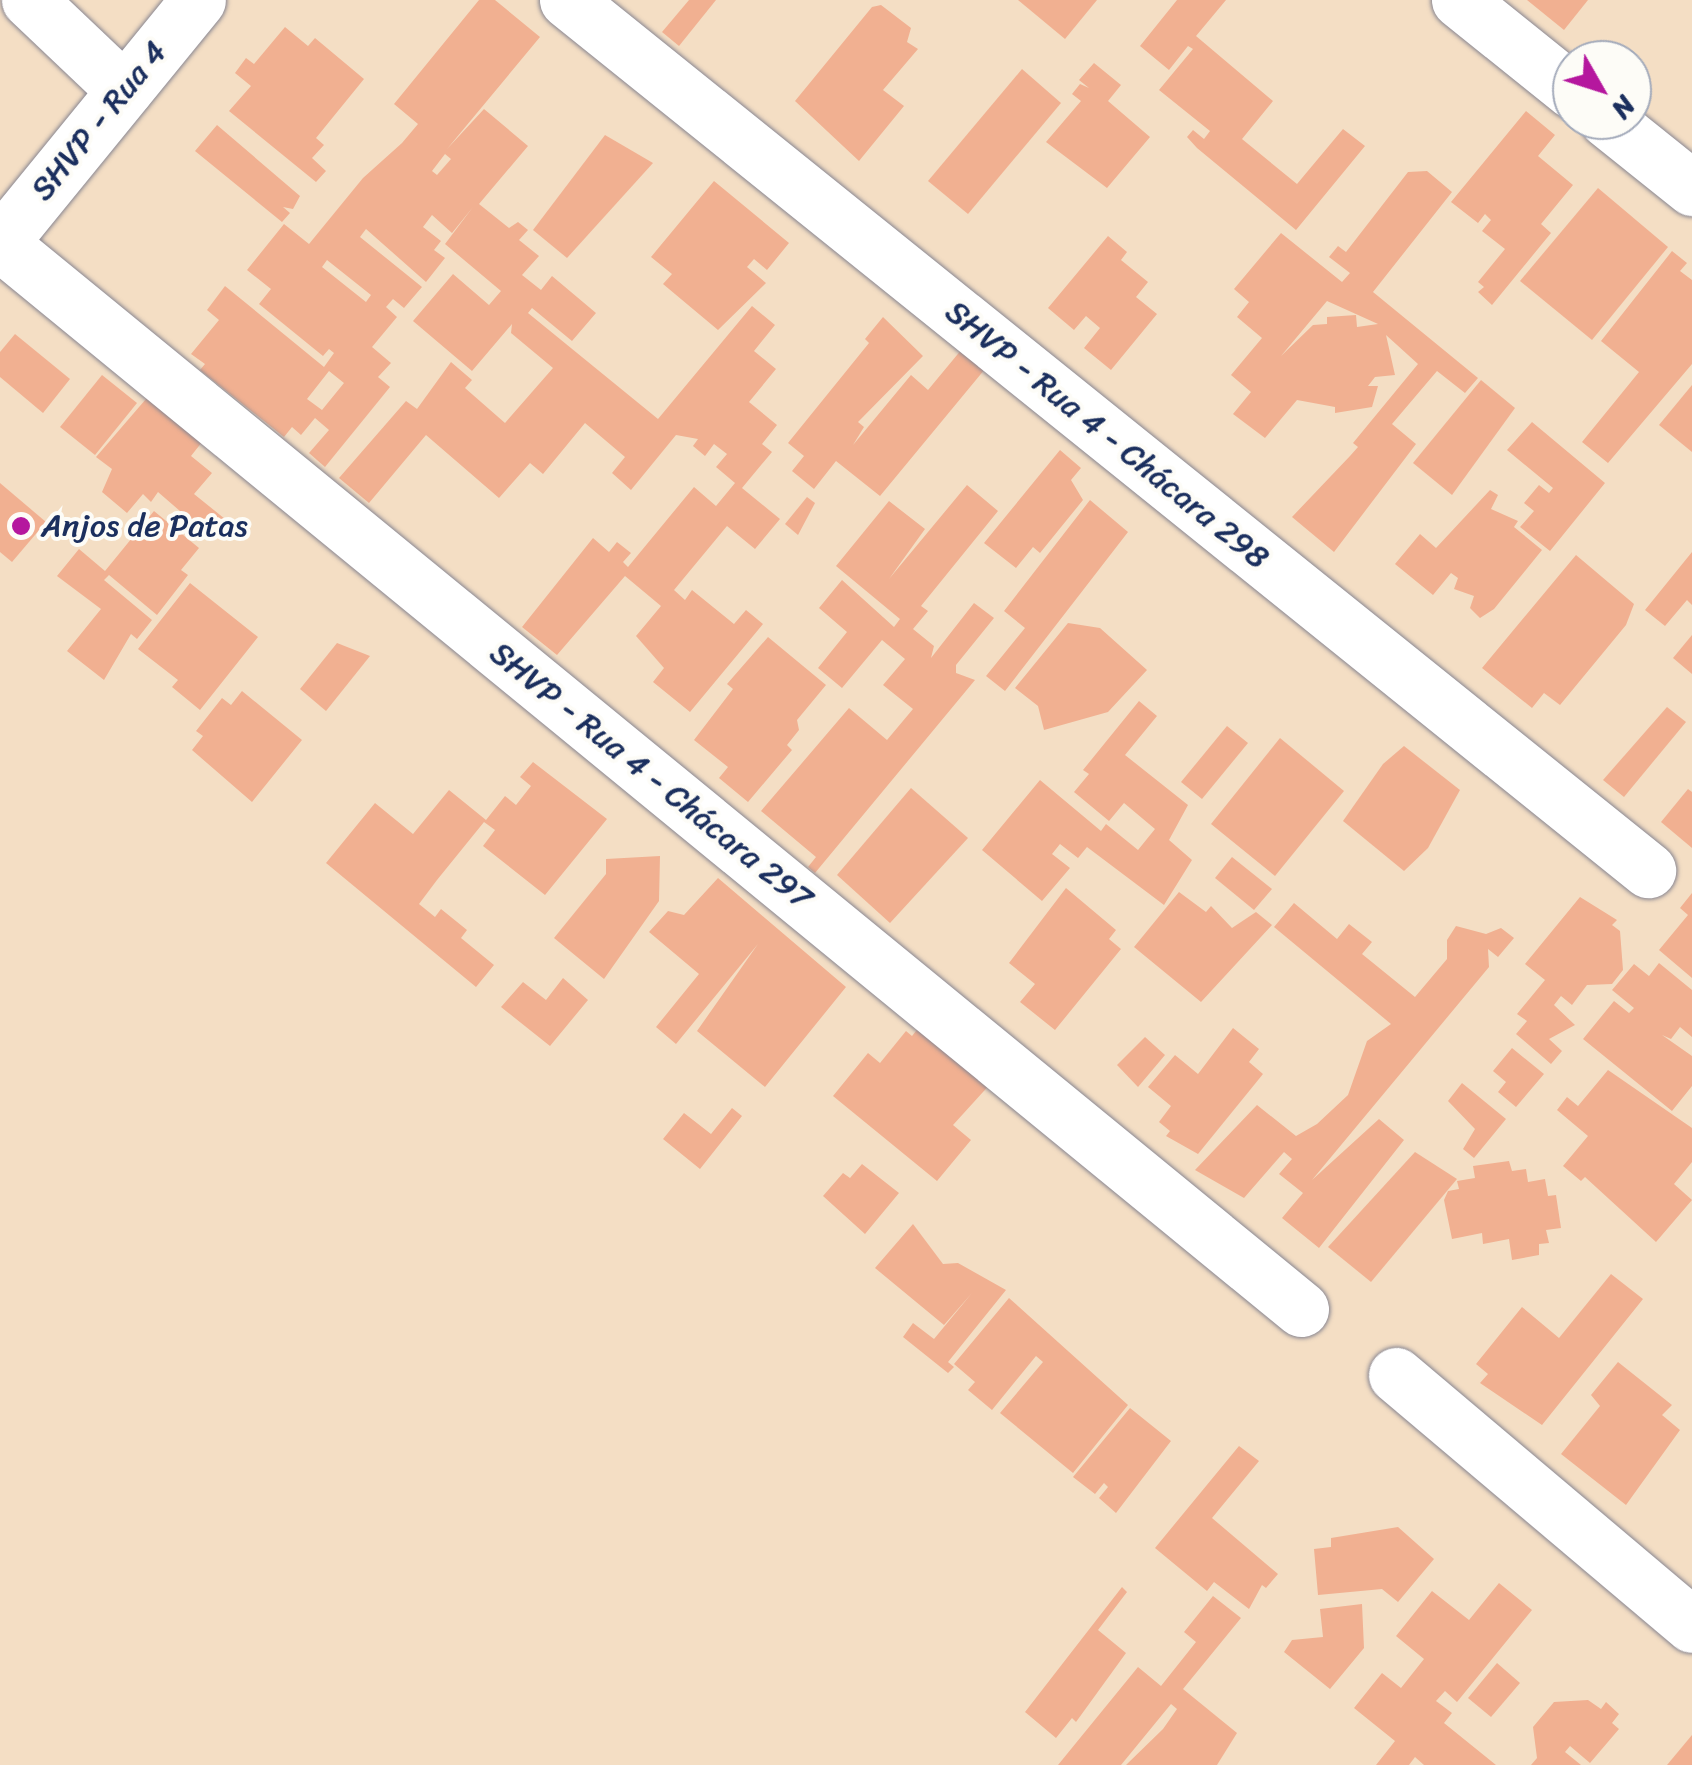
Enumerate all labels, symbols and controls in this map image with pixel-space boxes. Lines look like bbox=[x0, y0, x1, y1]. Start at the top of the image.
street label: SHVP - Rua 4 bbox=[23, 34, 175, 208]
north arrow bbox=[1552, 40, 1652, 140]
text: N bbox=[1599, 85, 1649, 131]
street label: SHVP - Rua 4 - Chácara 298 bbox=[938, 293, 1276, 577]
place label: Anjos de Patas bbox=[41, 507, 249, 545]
marker: Anjos de Patas bbox=[10, 515, 32, 537]
street label: SHVP - Rua 4 - Chácara 297 bbox=[482, 634, 820, 918]

